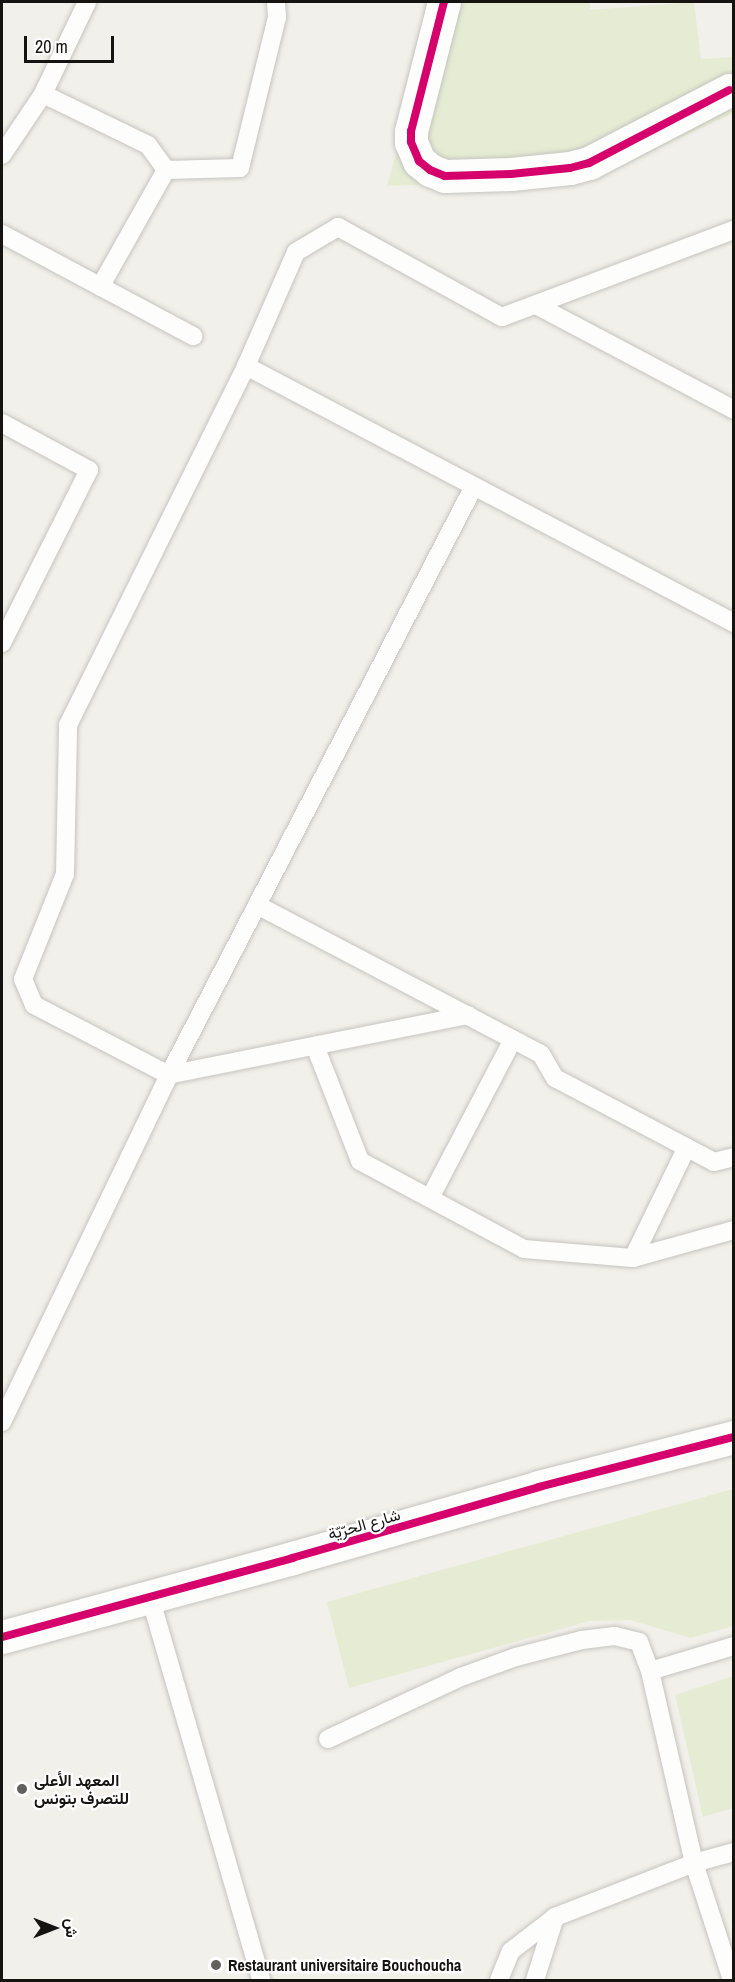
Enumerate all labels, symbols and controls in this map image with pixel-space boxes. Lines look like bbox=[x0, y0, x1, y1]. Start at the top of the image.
scale bar bbox=[27, 24, 117, 62]
text: 20 m bbox=[35, 34, 68, 59]
street label: شارع الحرّيّة bbox=[326, 1505, 402, 1543]
place label: المعهد الأعلى للتصرف بتونس bbox=[34, 1770, 129, 1808]
marker: المعهد الأعلى للتصرف بتونس bbox=[15, 1782, 29, 1796]
north arrow bbox=[24, 1898, 84, 1958]
text: ش bbox=[61, 1918, 83, 1938]
place label: Restaurant universitaire Bouchoucha bbox=[228, 1955, 461, 1975]
marker: Restaurant universitaire Bouchoucha bbox=[209, 1958, 223, 1972]

